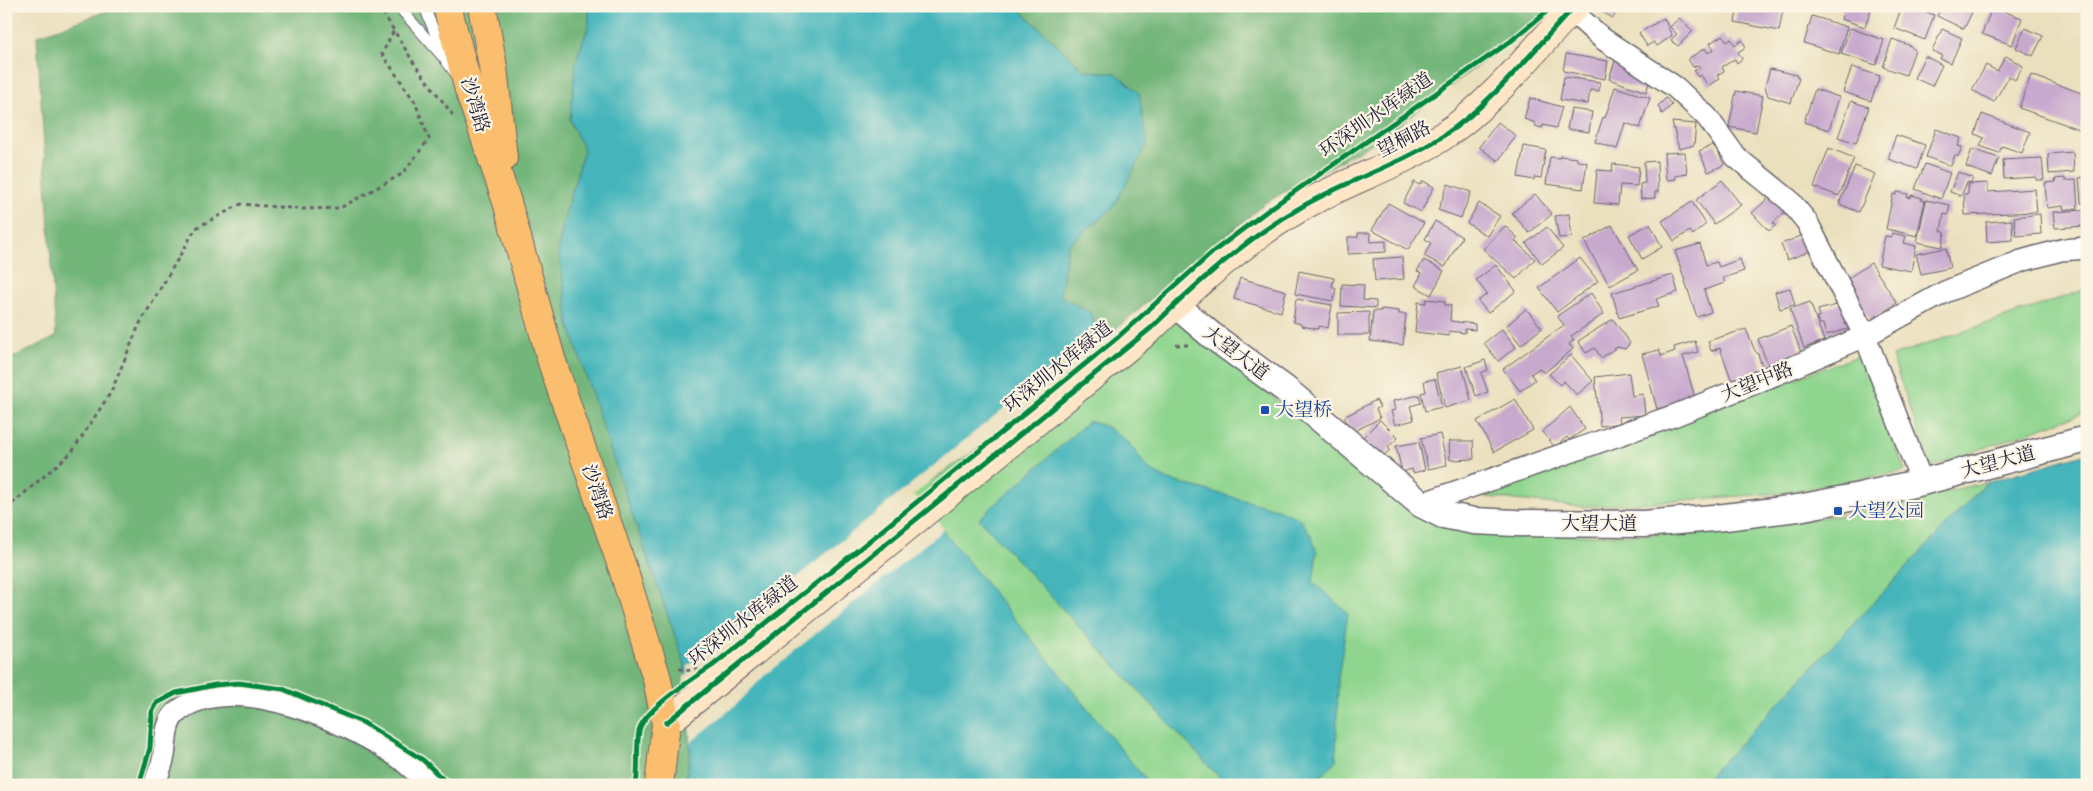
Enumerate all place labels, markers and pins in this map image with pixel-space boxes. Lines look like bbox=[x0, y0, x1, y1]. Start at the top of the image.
place label: 大望桥 bbox=[1275, 397, 1332, 423]
marker: 大望桥 bbox=[1259, 404, 1271, 416]
place label: 大望公园 bbox=[1848, 498, 1924, 524]
marker: 大望公园 bbox=[1832, 505, 1844, 517]

